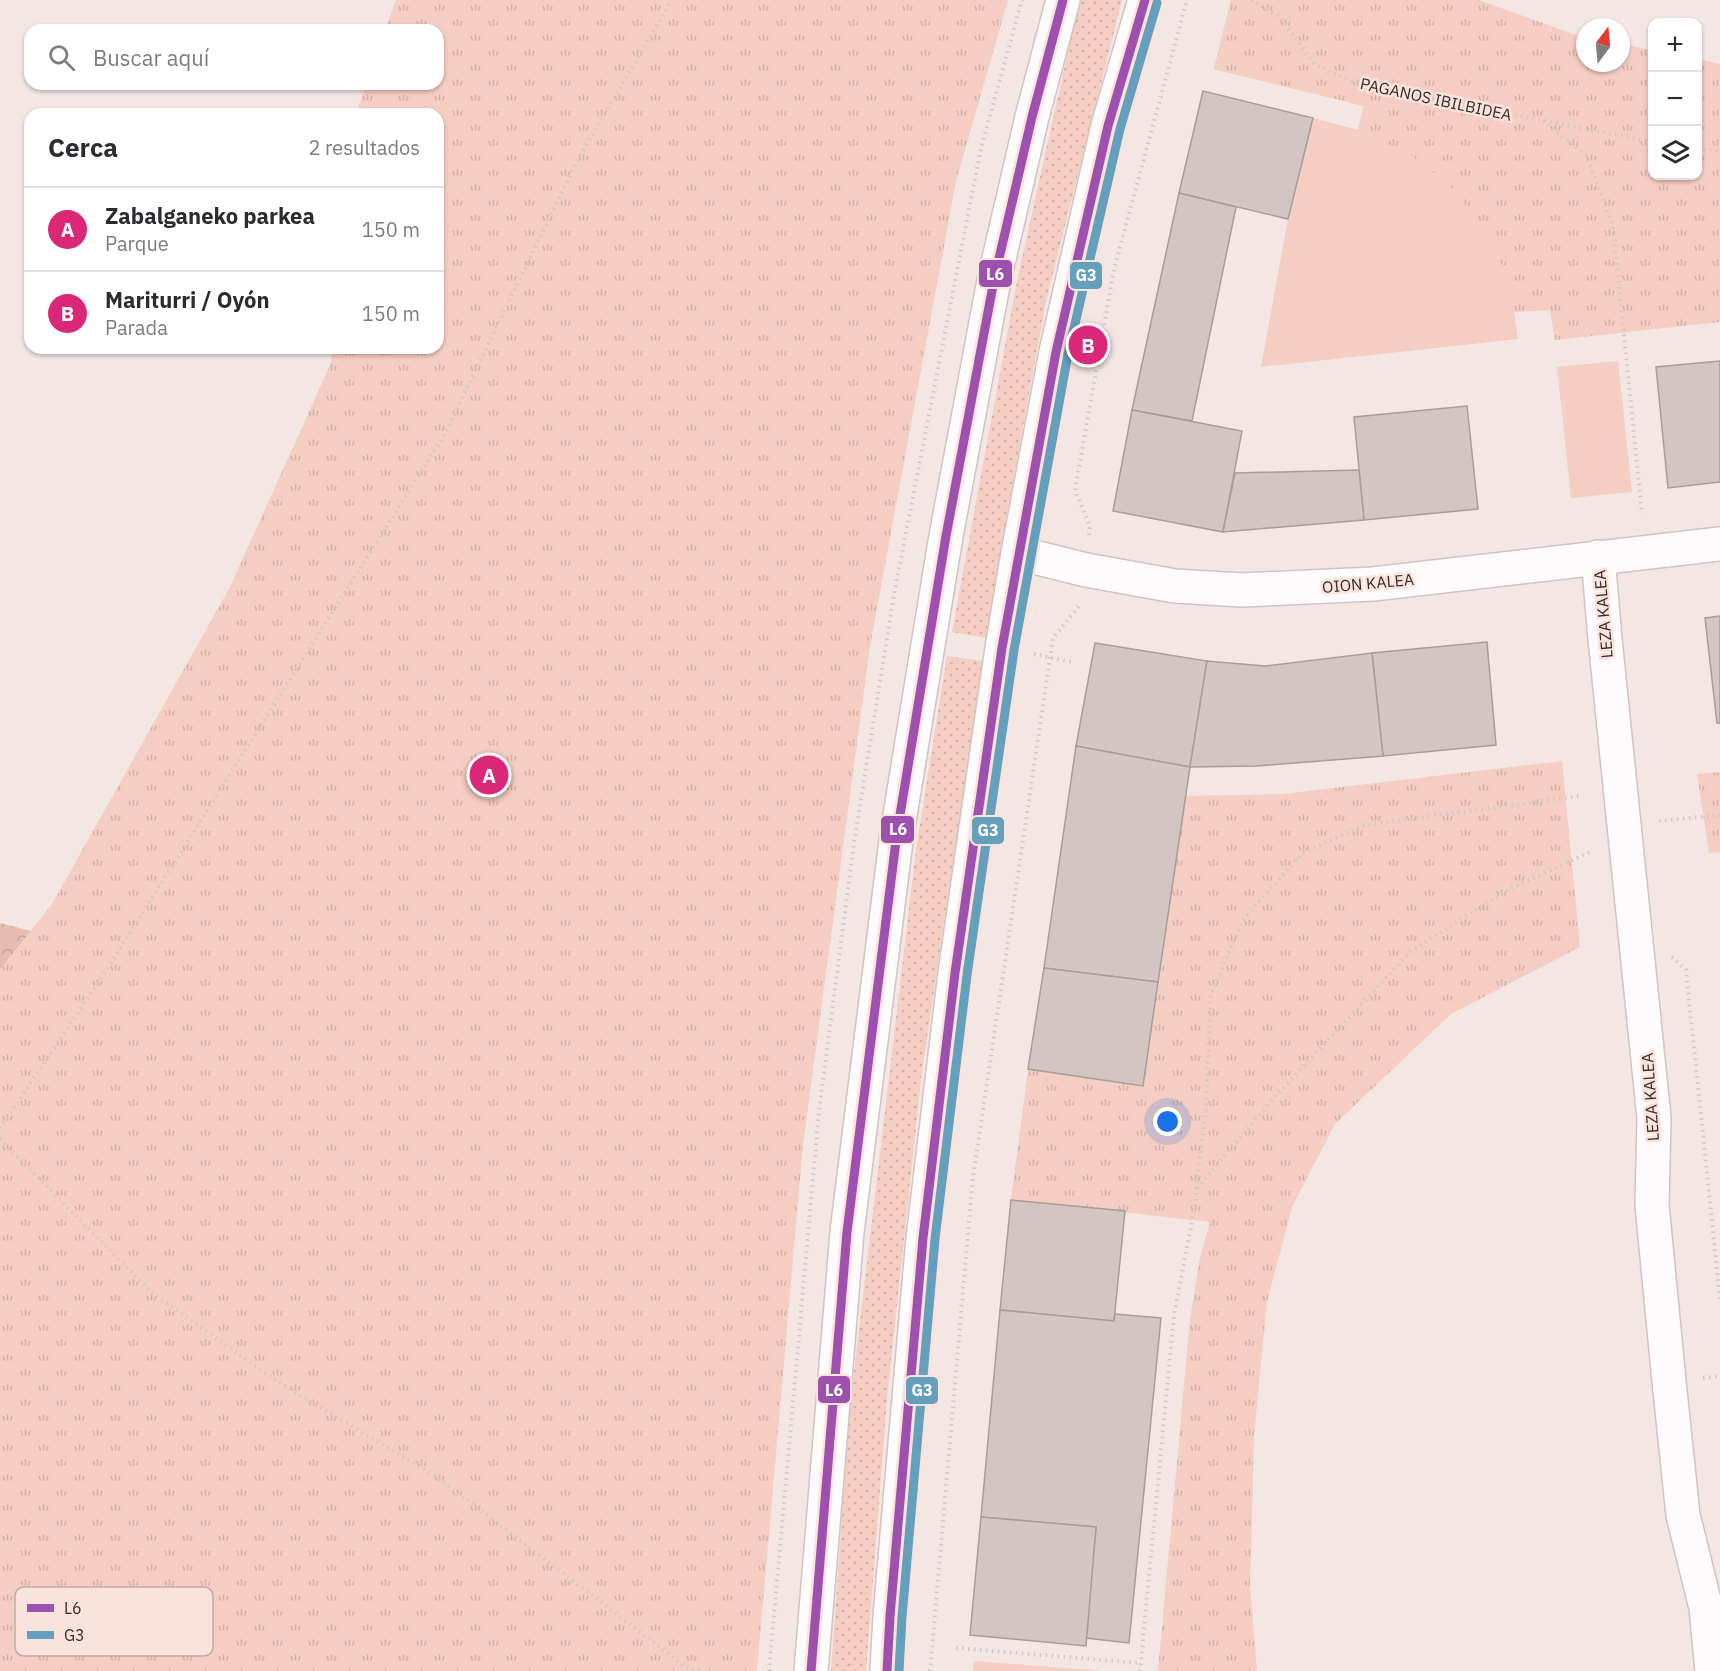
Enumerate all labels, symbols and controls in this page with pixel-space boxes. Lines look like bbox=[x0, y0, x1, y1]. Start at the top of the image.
north arrow bbox=[1576, 18, 1630, 72]
map controls bbox=[1648, 18, 1702, 180]
button: + bbox=[1648, 18, 1702, 72]
search box bbox=[24, 24, 444, 90]
icon: search bbox=[45, 41, 78, 74]
text: Buscar aquí bbox=[93, 43, 209, 72]
button: − bbox=[1648, 72, 1702, 126]
street label: PAGANOS IBILBIDEA bbox=[1358, 73, 1514, 125]
button: layers bbox=[1648, 126, 1702, 180]
text: Cerca bbox=[48, 130, 118, 164]
text: 2 resultados bbox=[308, 134, 420, 161]
text: Zabalganeko parkea bbox=[105, 201, 315, 230]
text: A bbox=[61, 216, 74, 243]
text: 150 m bbox=[362, 216, 420, 243]
text: Parque bbox=[105, 230, 169, 257]
line badge: L6 bbox=[978, 259, 1013, 288]
line badge: G3 bbox=[1069, 261, 1103, 290]
text: L6 bbox=[986, 264, 1004, 284]
text: G3 bbox=[1075, 265, 1097, 285]
text: Mariturri / Oyón bbox=[105, 285, 270, 314]
text: B bbox=[61, 300, 74, 327]
text: 150 m bbox=[362, 300, 420, 327]
text: Parada bbox=[105, 314, 168, 341]
pin: B bbox=[1068, 322, 1108, 368]
street label: OION KALEA bbox=[1321, 569, 1415, 597]
street label: LEZA KALEA bbox=[1589, 569, 1617, 659]
pin: A bbox=[470, 752, 508, 798]
line badge: L6 bbox=[880, 815, 915, 844]
line badge: G3 bbox=[971, 816, 1005, 845]
text: L6 bbox=[889, 819, 907, 839]
text: G3 bbox=[977, 820, 999, 840]
street label: LEZA KALEA bbox=[1637, 1052, 1663, 1142]
your location bbox=[1153, 1107, 1182, 1136]
line badge: L6 bbox=[817, 1375, 851, 1404]
line badge: G3 bbox=[905, 1376, 939, 1405]
text: L6 bbox=[825, 1380, 843, 1400]
text: G3 bbox=[911, 1380, 933, 1400]
legend bbox=[15, 1587, 213, 1656]
text: L6 bbox=[64, 1598, 82, 1618]
text: G3 bbox=[64, 1625, 85, 1645]

